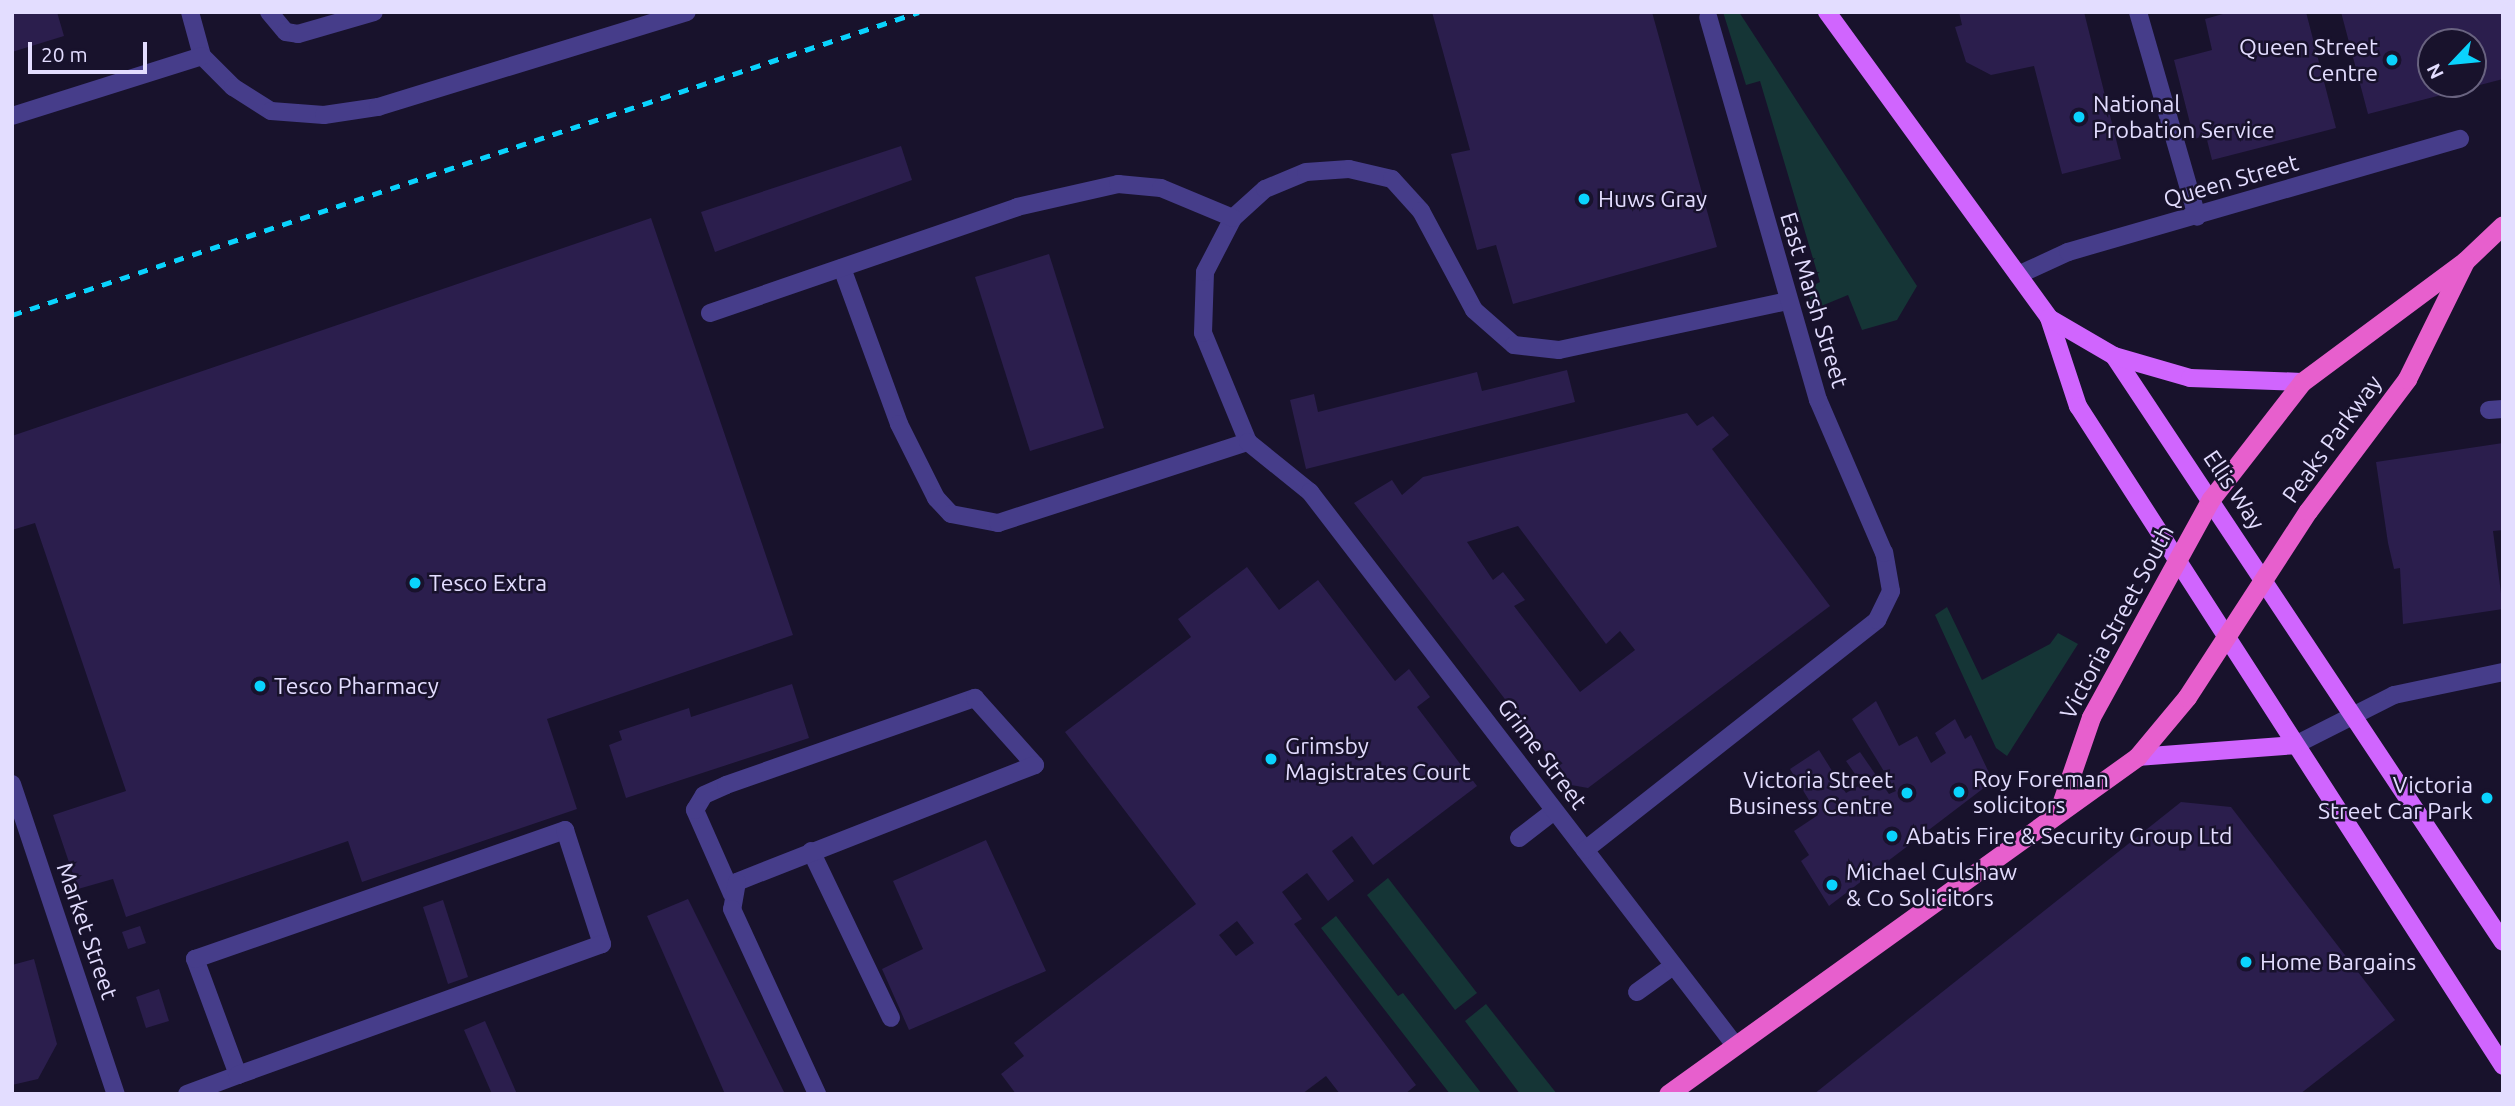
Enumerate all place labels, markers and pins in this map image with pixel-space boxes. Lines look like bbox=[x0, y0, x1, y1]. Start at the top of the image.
place label: Queen Street Centre bbox=[2239, 33, 2378, 87]
marker: Queen Street Centre bbox=[2384, 52, 2400, 68]
place label: National Probation Service bbox=[2093, 90, 2275, 144]
marker: National Probation Service bbox=[2071, 109, 2087, 125]
place label: Huws Gray bbox=[1598, 185, 1707, 213]
marker: Huws Gray bbox=[1576, 191, 1592, 207]
place label: Tesco Extra bbox=[429, 569, 547, 597]
marker: Tesco Extra bbox=[407, 575, 423, 591]
place label: Tesco Pharmacy bbox=[274, 672, 439, 700]
marker: Tesco Pharmacy bbox=[252, 678, 268, 694]
place label: Grimsby Magistrates Court bbox=[1285, 732, 1471, 786]
marker: Grimsby Magistrates Court bbox=[1263, 751, 1279, 767]
place label: Roy Foreman solicitors bbox=[1973, 765, 2109, 819]
place label: Victoria Street Business Centre bbox=[1728, 766, 1893, 820]
place label: Victoria Street Car Park bbox=[2318, 771, 2473, 825]
marker: Roy Foreman solicitors bbox=[1951, 784, 1967, 800]
marker: Victoria Street Business Centre bbox=[1899, 785, 1915, 801]
marker: Victoria Street Car Park bbox=[2479, 790, 2495, 806]
place label: Abatis Fire & Security Group Ltd bbox=[1906, 822, 2232, 850]
marker: Abatis Fire & Security Group Ltd bbox=[1884, 828, 1900, 844]
place label: Michael Culshaw & Co Solicitors bbox=[1846, 858, 2017, 912]
marker: Michael Culshaw & Co Solicitors bbox=[1824, 877, 1840, 893]
place label: Home Bargains bbox=[2260, 948, 2416, 976]
marker: Home Bargains bbox=[2238, 954, 2254, 970]

